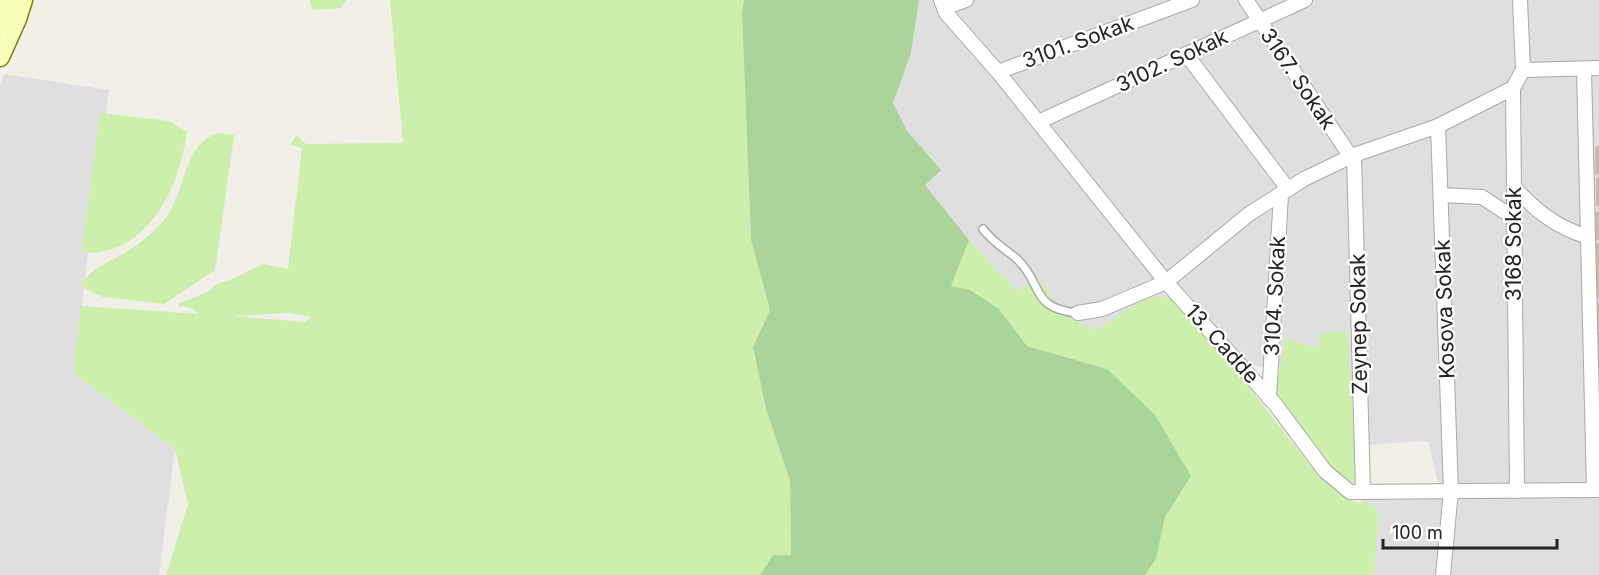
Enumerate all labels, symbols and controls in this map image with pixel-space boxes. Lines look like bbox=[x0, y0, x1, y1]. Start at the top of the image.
street label: 3101. Sokak bbox=[1019, 10, 1137, 73]
street label: 3167. Sokak bbox=[1255, 23, 1342, 134]
street label: 3102. Sokak bbox=[1112, 24, 1232, 97]
street label: 3168 Sokak bbox=[1501, 186, 1526, 301]
street label: 3104. Sokak bbox=[1259, 235, 1290, 357]
street label: Kosova Sokak bbox=[1430, 238, 1459, 379]
street label: Zeynep Sokak bbox=[1345, 253, 1372, 395]
street label: 13. Cadde bbox=[1180, 299, 1264, 388]
scale bar bbox=[1383, 512, 1557, 550]
text: 100 m bbox=[1392, 522, 1443, 543]

